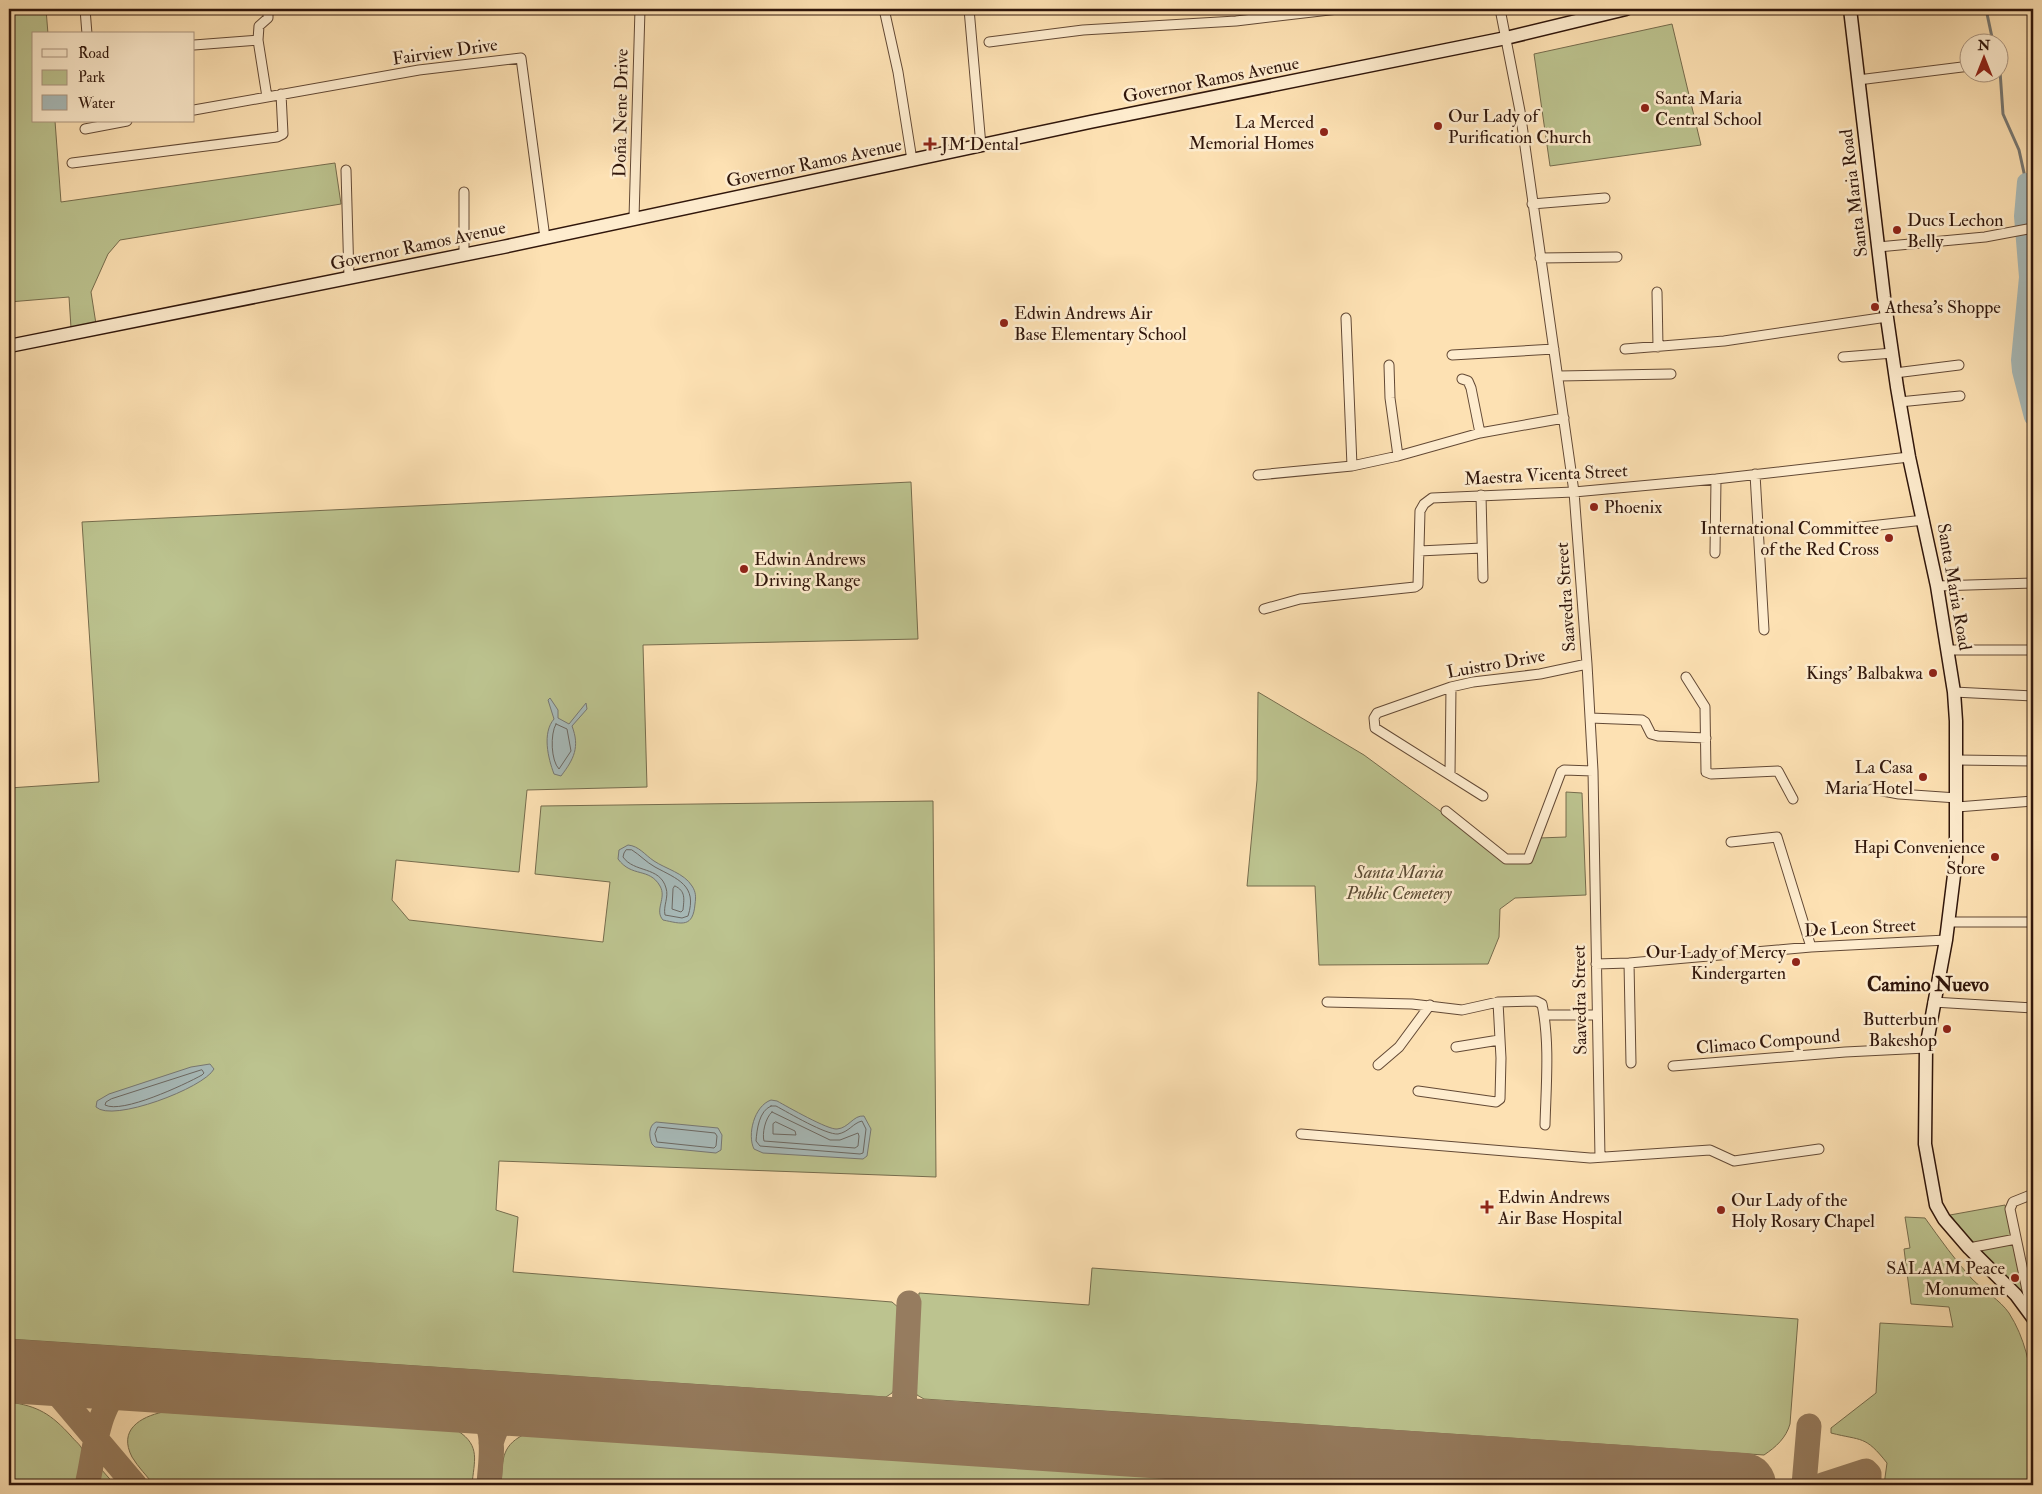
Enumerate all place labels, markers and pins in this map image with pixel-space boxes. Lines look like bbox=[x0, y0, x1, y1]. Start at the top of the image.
place label: Santa Maria Central School bbox=[1655, 87, 1762, 131]
marker: Santa Maria Central School bbox=[1639, 102, 1651, 114]
place label: Our Lady of Purification Church bbox=[1448, 105, 1592, 149]
place label: La Merced Memorial Homes bbox=[1189, 111, 1314, 155]
marker: Our Lady of Purification Church bbox=[1432, 120, 1444, 132]
marker: La Merced Memorial Homes bbox=[1318, 126, 1330, 138]
place label: JM Dental bbox=[940, 133, 1019, 156]
marker: JM Dental bbox=[923, 137, 937, 151]
place label: Ducs Lechon Belly bbox=[1907, 209, 2003, 253]
marker: Ducs Lechon Belly bbox=[1891, 224, 1903, 236]
place label: Athesa's Shoppe bbox=[1884, 296, 2001, 319]
marker: Athesa's Shoppe bbox=[1869, 301, 1881, 313]
place label: Edwin Andrews Air Base Elementary School bbox=[1014, 302, 1187, 346]
marker: Edwin Andrews Air Base Elementary School bbox=[998, 317, 1010, 329]
place label: Phoenix bbox=[1604, 496, 1662, 519]
marker: Phoenix bbox=[1588, 501, 1600, 513]
place label: International Committee of the Red Cross bbox=[1700, 517, 1879, 561]
marker: International Committee of the Red Cross bbox=[1883, 532, 1895, 544]
place label: Edwin Andrews Driving Range bbox=[754, 548, 866, 592]
marker: Edwin Andrews Driving Range bbox=[738, 563, 750, 575]
place label: Kings' Balbakwa bbox=[1806, 662, 1924, 685]
marker: Kings' Balbakwa bbox=[1927, 667, 1939, 679]
place label: La Casa Maria Hotel bbox=[1824, 756, 1914, 800]
marker: La Casa Maria Hotel bbox=[1917, 771, 1929, 783]
place label: Hapi Convenience Store bbox=[1854, 836, 1985, 880]
marker: Hapi Convenience Store bbox=[1989, 851, 2001, 863]
place label: Our Lady of Mercy Kindergarten bbox=[1646, 941, 1787, 985]
marker: Our Lady of Mercy Kindergarten bbox=[1790, 956, 1802, 968]
place label: Butterbun Bakeshop bbox=[1863, 1008, 1937, 1052]
marker: Butterbun Bakeshop bbox=[1941, 1023, 1953, 1035]
place label: Edwin Andrews Air Base Hospital bbox=[1497, 1186, 1623, 1230]
place label: Our Lady of the Holy Rosary Chapel bbox=[1731, 1189, 1875, 1233]
marker: Edwin Andrews Air Base Hospital bbox=[1480, 1200, 1494, 1214]
marker: Our Lady of the Holy Rosary Chapel bbox=[1715, 1204, 1727, 1216]
place label: SALAAM Peace Monument bbox=[1886, 1257, 2005, 1301]
marker: SALAAM Peace Monument bbox=[2009, 1272, 2021, 1284]

